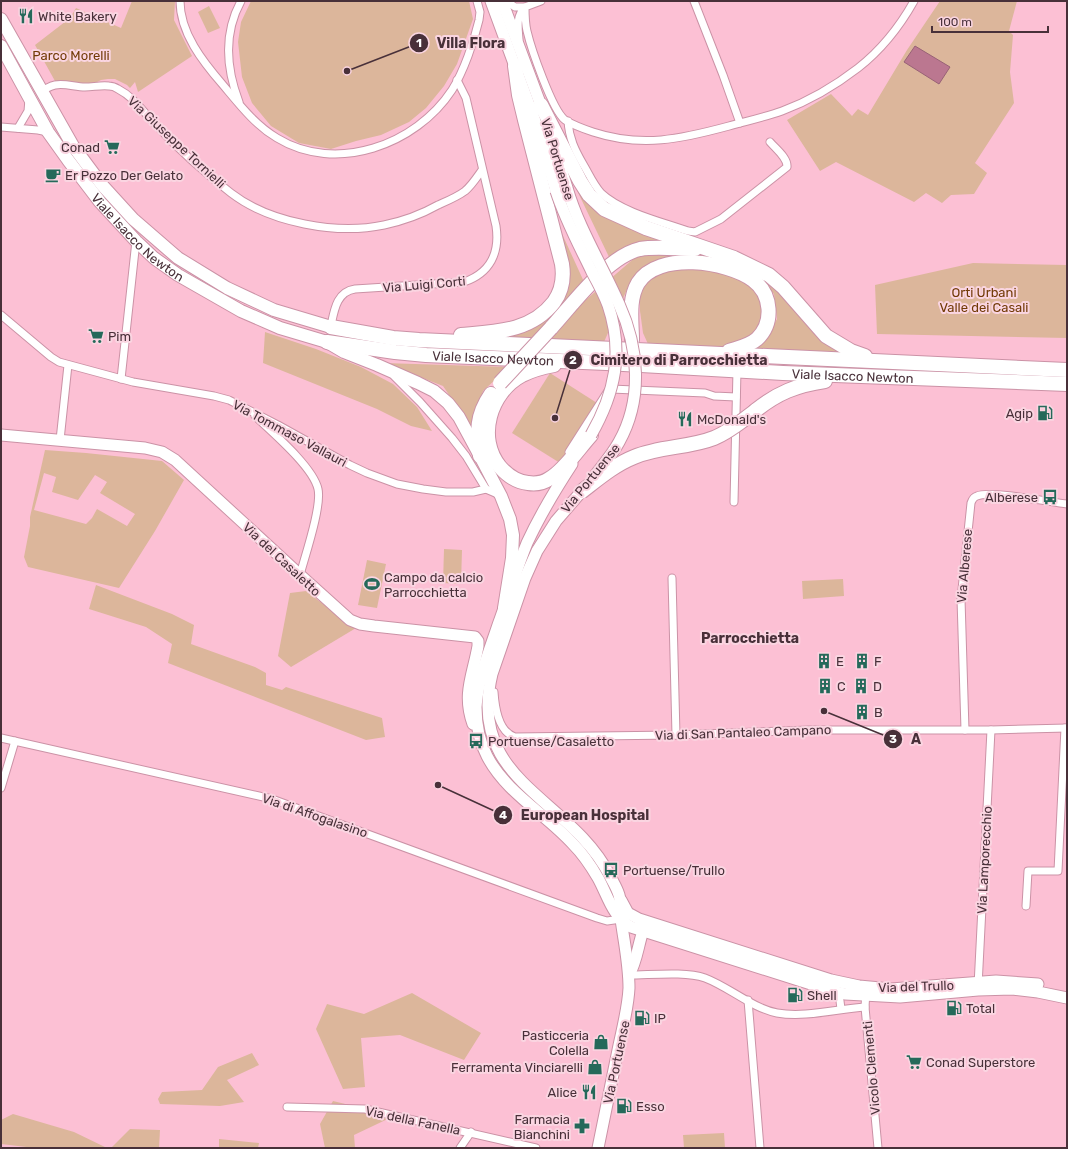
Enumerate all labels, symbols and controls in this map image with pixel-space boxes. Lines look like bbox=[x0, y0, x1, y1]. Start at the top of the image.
restaurant icon: White Bakery bbox=[17, 7, 35, 25]
scale bar bbox=[932, 8, 1048, 34]
place label: White Bakery bbox=[38, 9, 117, 24]
text: 100 m bbox=[938, 15, 972, 29]
callout: Villa Flora bbox=[409, 30, 514, 56]
text: Villa Flora bbox=[437, 35, 505, 52]
text: 1 bbox=[416, 36, 422, 50]
park label: Parco Morelli bbox=[32, 48, 110, 63]
street label: Via Giuseppe Tornielli bbox=[125, 93, 229, 191]
street label: Via Portuense bbox=[538, 116, 577, 202]
supermarket icon: Conad bbox=[103, 138, 121, 156]
place label: Conad bbox=[61, 140, 100, 155]
cafe icon: Er Pozzo Der Gelato bbox=[44, 166, 62, 184]
place label: Er Pozzo Der Gelato bbox=[65, 168, 183, 183]
street label: Viale Isacco Newton bbox=[88, 190, 186, 285]
street label: Via Luigi Corti bbox=[382, 273, 466, 297]
park label: Orti Urbani Valle dei Casali bbox=[939, 285, 1029, 315]
supermarket icon: Pim bbox=[87, 327, 105, 345]
place label: Pim bbox=[108, 329, 131, 344]
callout: Cimitero di Parrocchietta bbox=[563, 347, 776, 373]
street label: Viale Isacco Newton bbox=[432, 348, 554, 369]
text: Cimitero di Parrocchietta bbox=[590, 352, 768, 369]
text: 2 bbox=[569, 353, 577, 367]
street label: Viale Isacco Newton bbox=[791, 366, 914, 386]
street label: Via Tommaso Vallauri bbox=[230, 397, 349, 470]
fuel station icon: Agip bbox=[1036, 404, 1054, 422]
place label: Agip bbox=[1006, 406, 1033, 422]
restaurant icon: McDonald's bbox=[676, 410, 694, 428]
place label: McDonald's bbox=[697, 412, 766, 427]
street label: Via Portuense bbox=[558, 441, 623, 516]
bus stop icon: Alberese bbox=[1041, 488, 1059, 506]
place label: Alberese bbox=[985, 490, 1038, 505]
street label: Via del Casaletto bbox=[240, 519, 324, 599]
street label: Via Alberese bbox=[954, 528, 975, 604]
place label: Campo da calcio Parrocchietta bbox=[384, 570, 483, 600]
sports icon: Campo da calcio Parrocchietta bbox=[363, 575, 381, 593]
district label: Parrocchietta bbox=[701, 630, 799, 647]
building icon: E bbox=[815, 652, 833, 670]
building icon: F bbox=[853, 652, 871, 670]
place label: E bbox=[836, 654, 844, 669]
place label: F bbox=[874, 654, 882, 669]
building icon: C bbox=[816, 677, 834, 695]
building icon: D bbox=[852, 677, 870, 695]
place label: C bbox=[837, 679, 846, 694]
place label: D bbox=[873, 679, 882, 694]
building icon: B bbox=[853, 703, 871, 721]
place label: B bbox=[874, 705, 883, 720]
street label: Via di San Pantaleo Campano bbox=[655, 722, 832, 743]
callout: A bbox=[883, 726, 929, 752]
text: A bbox=[911, 731, 921, 748]
bus stop icon: Portuense/Casaletto bbox=[467, 732, 485, 750]
text: 3 bbox=[889, 732, 897, 746]
place label: Portuense/Casaletto bbox=[488, 734, 614, 749]
street label: Via di Affogalasino bbox=[260, 790, 370, 842]
callout: European Hospital bbox=[493, 802, 658, 828]
street label: Via Lamporecchio bbox=[974, 806, 995, 914]
text: European Hospital bbox=[521, 807, 649, 824]
text: 4 bbox=[499, 808, 507, 822]
bus stop icon: Portuense/Trullo bbox=[602, 861, 620, 879]
place label: Portuense/Trullo bbox=[623, 863, 725, 878]
street label: Via del Trullo bbox=[878, 978, 954, 995]
fuel station icon: Shell bbox=[786, 986, 804, 1004]
place label: Shell bbox=[807, 988, 837, 1003]
fuel station icon: Total bbox=[945, 999, 963, 1017]
place label: Total bbox=[966, 1001, 995, 1016]
fuel station icon: IP bbox=[633, 1009, 651, 1027]
place label: IP bbox=[654, 1011, 666, 1026]
street label: Via Portuense bbox=[600, 1019, 633, 1105]
street label: Vicolo Clementi bbox=[860, 1020, 883, 1115]
place label: Pasticceria Colella bbox=[522, 1028, 589, 1058]
shop icon: Pasticceria Colella bbox=[592, 1033, 610, 1051]
supermarket icon: Conad Superstore bbox=[905, 1053, 923, 1071]
place label: Conad Superstore bbox=[926, 1055, 1035, 1070]
shop icon: Ferramenta Vinciarelli bbox=[586, 1058, 604, 1076]
place label: Ferramenta Vinciarelli bbox=[451, 1060, 583, 1075]
restaurant icon: Alice bbox=[580, 1083, 598, 1101]
place label: Alice bbox=[548, 1085, 577, 1100]
fuel station icon: Esso bbox=[615, 1097, 633, 1115]
place label: Esso bbox=[636, 1099, 665, 1114]
street label: Via della Fanella bbox=[364, 1103, 462, 1138]
place label: Farmacia Bianchini bbox=[514, 1112, 570, 1142]
pharmacy icon: Farmacia Bianchini bbox=[573, 1117, 591, 1135]

